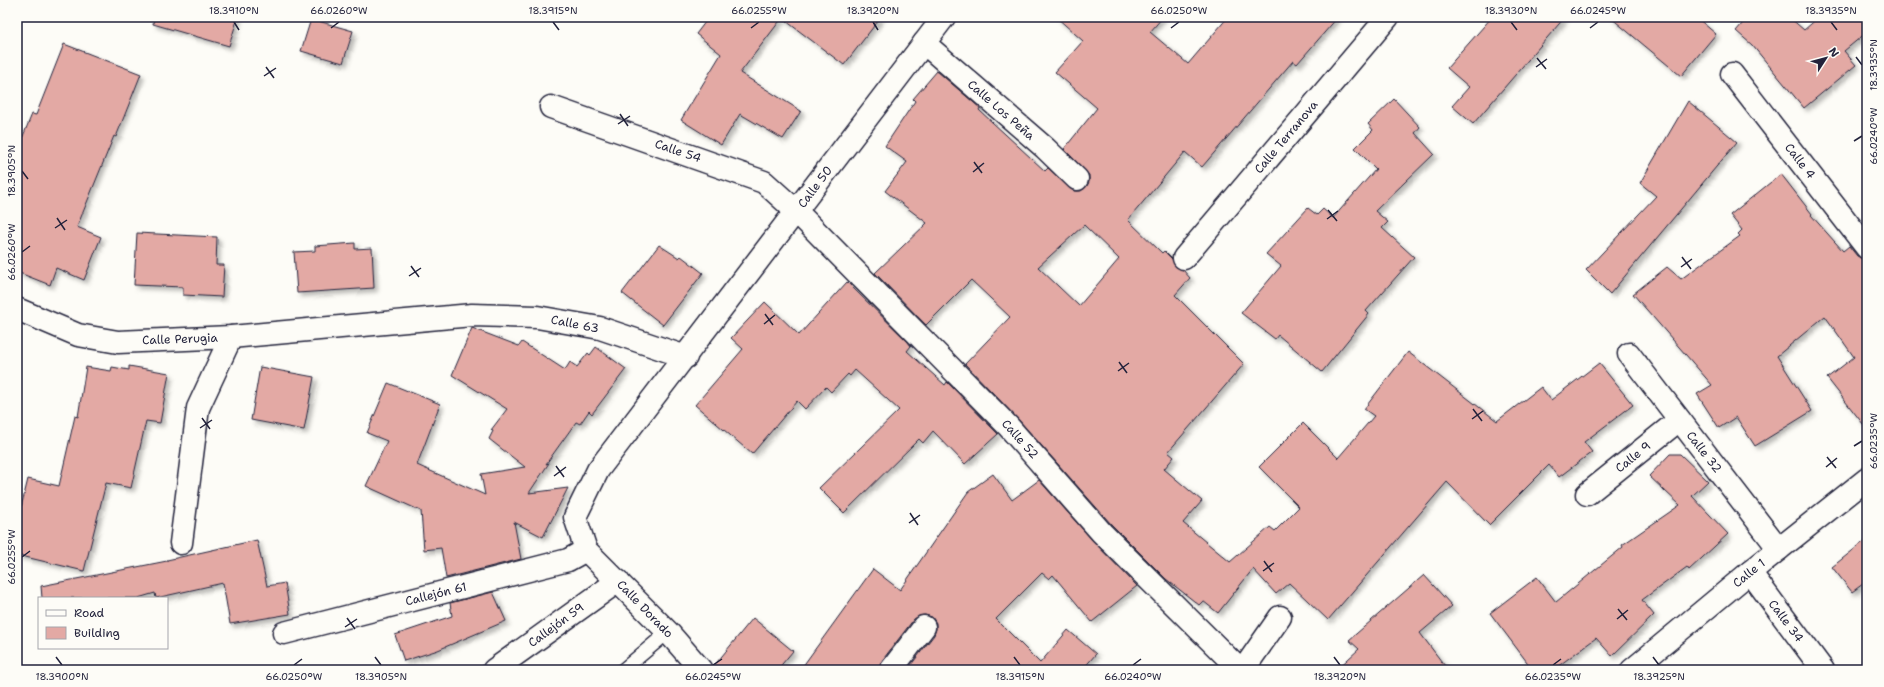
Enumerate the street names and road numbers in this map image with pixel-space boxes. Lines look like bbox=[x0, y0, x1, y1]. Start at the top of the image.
street label: Calle Los Peña bbox=[964, 76, 1038, 144]
street label: Calle Terranova bbox=[1251, 97, 1322, 177]
street label: Calle 54 bbox=[653, 136, 703, 166]
street label: Calle 4 bbox=[1781, 140, 1819, 182]
street label: Calle 50 bbox=[794, 163, 836, 211]
street label: Calle 63 bbox=[550, 312, 600, 336]
street label: Calle Perugia bbox=[142, 330, 219, 348]
street label: Calle 52 bbox=[998, 416, 1042, 462]
street label: Calle 32 bbox=[1683, 428, 1725, 476]
street label: Calle 9 bbox=[1612, 438, 1654, 476]
street label: Calle 1 bbox=[1729, 555, 1769, 591]
street label: Calle Dorado bbox=[613, 577, 677, 641]
street label: Callejón 61 bbox=[404, 579, 468, 609]
street label: Calle 34 bbox=[1765, 597, 1807, 645]
street label: Callejón 59 bbox=[525, 599, 587, 651]

